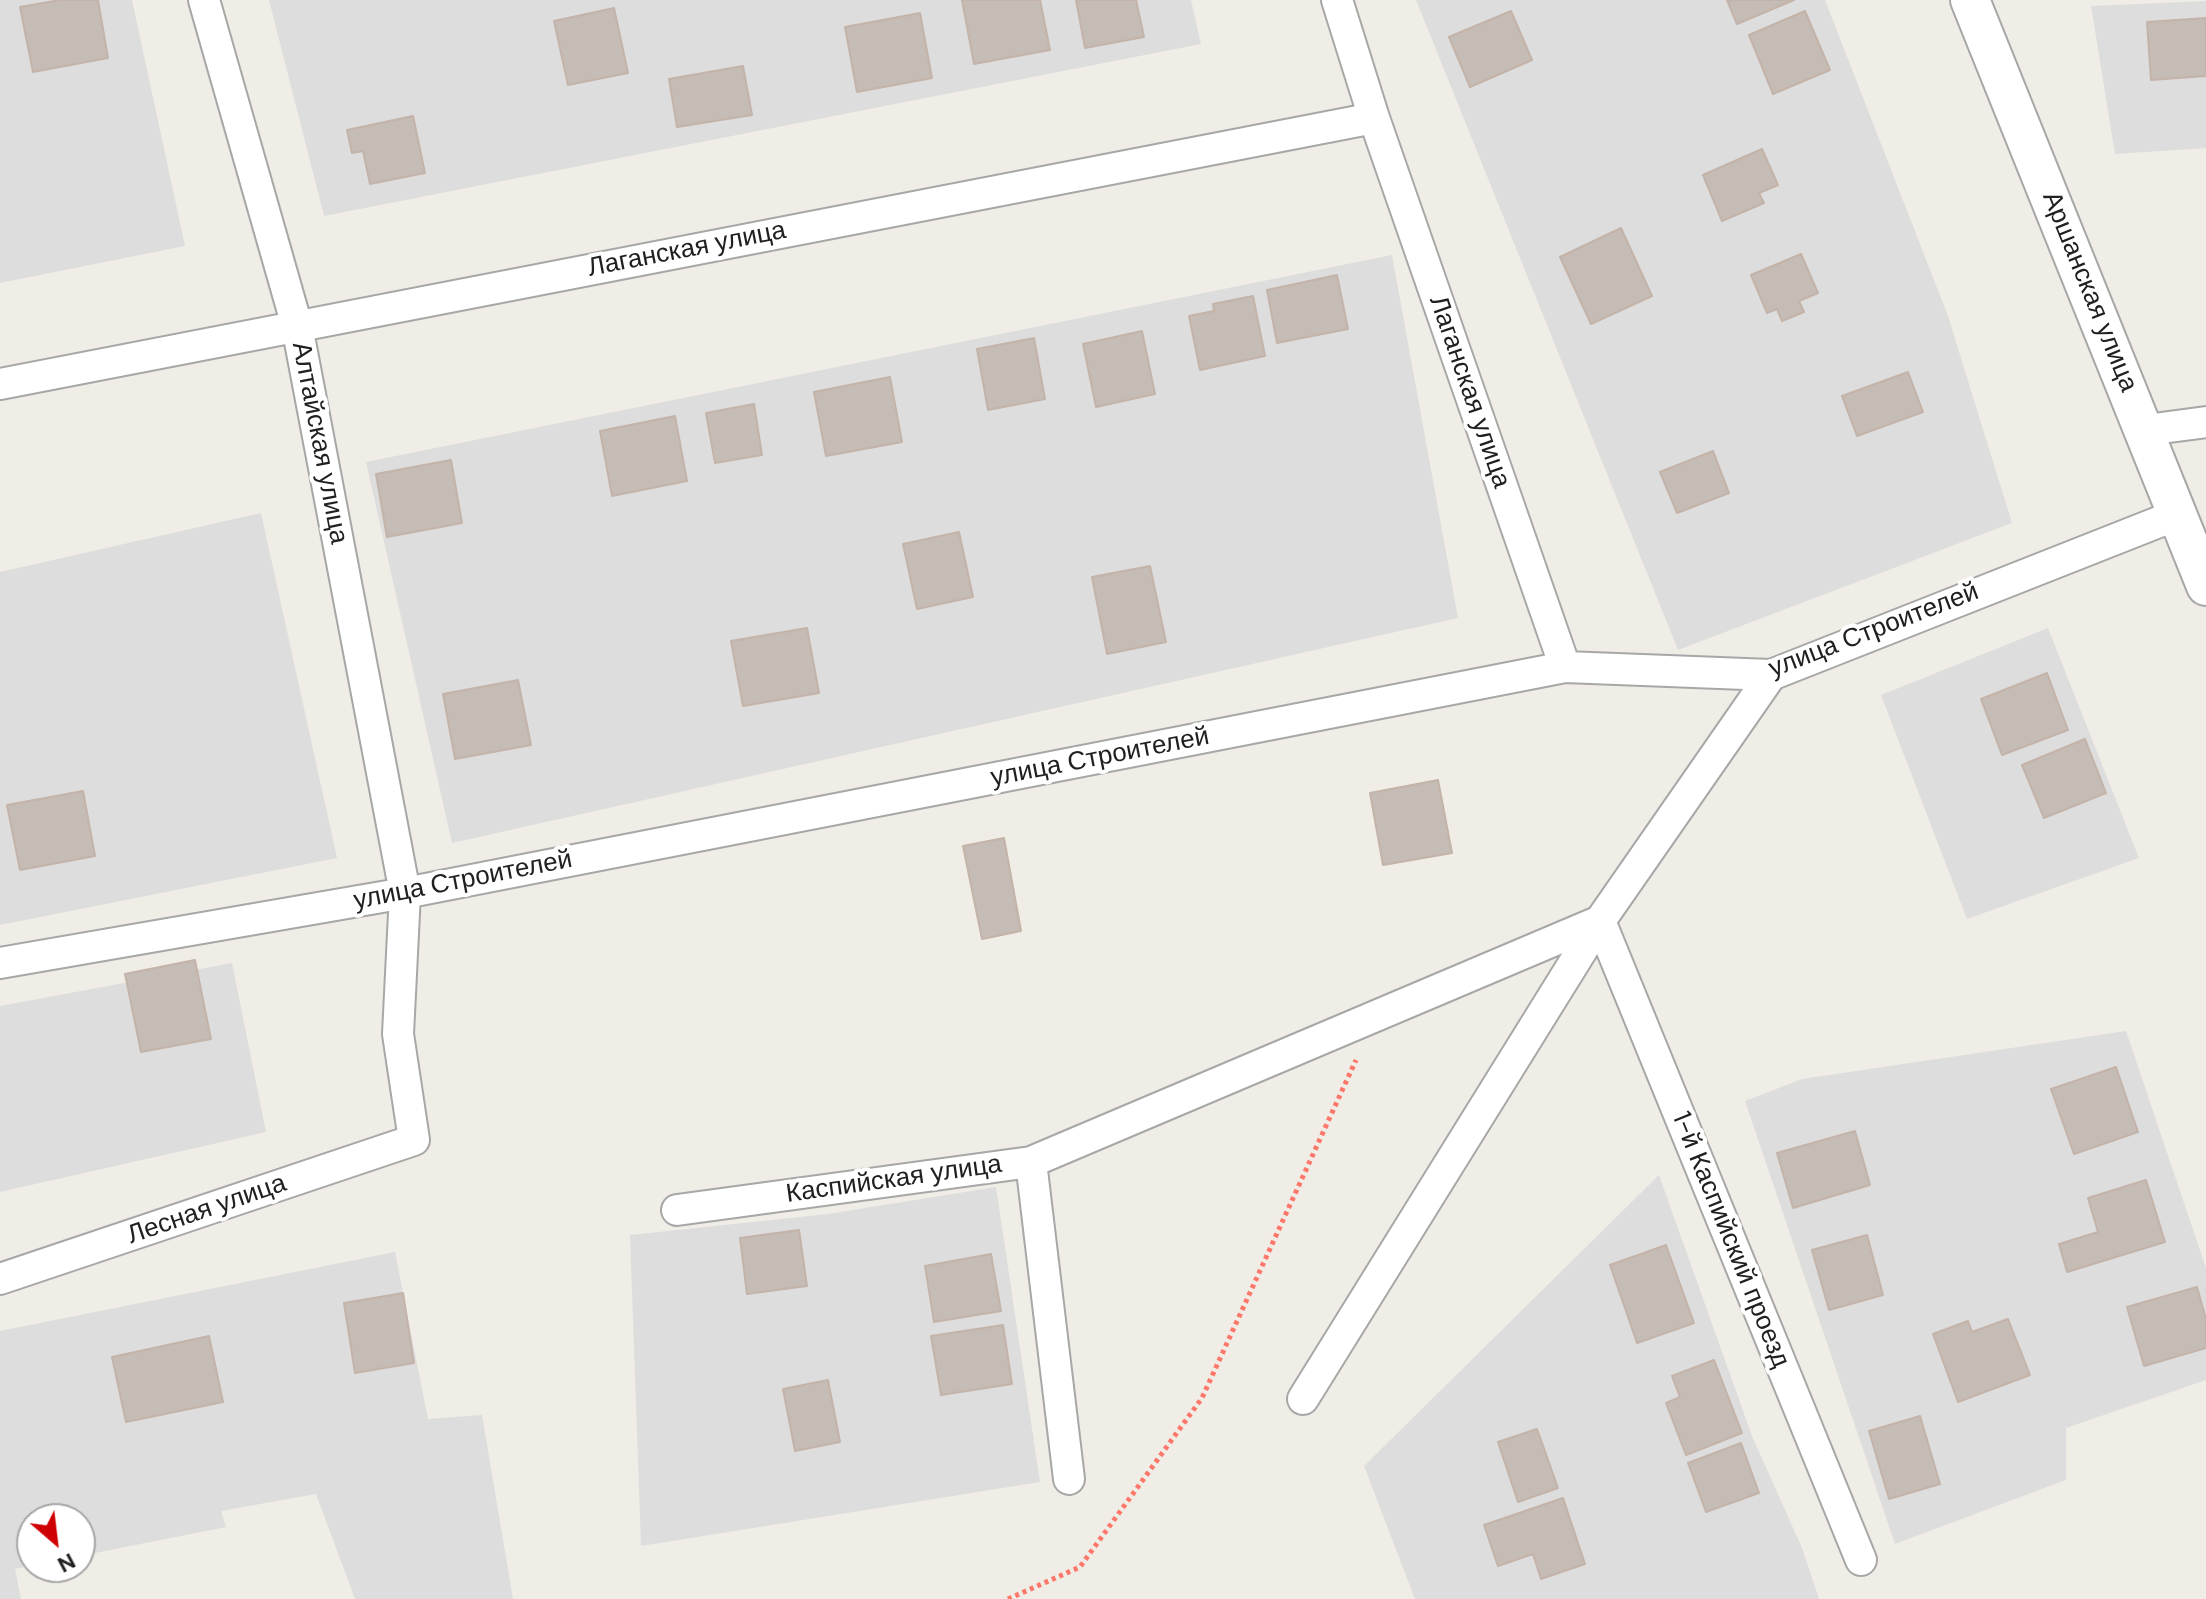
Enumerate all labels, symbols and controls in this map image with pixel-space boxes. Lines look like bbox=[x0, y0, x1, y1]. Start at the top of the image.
street label: Аршанская улица bbox=[2035, 187, 2143, 397]
street label: Лаганская улица bbox=[585, 215, 789, 285]
street label: Лаганская улица bbox=[1422, 292, 1516, 492]
street label: Алтайская улица bbox=[284, 339, 354, 547]
street label: улица Строителей bbox=[1765, 577, 1983, 685]
street label: улица Строителей bbox=[988, 722, 1212, 794]
street label: улица Строителей bbox=[351, 845, 575, 917]
street label: 1-й Каспийский проезд bbox=[1664, 1108, 1796, 1372]
street label: Каспийская улица bbox=[784, 1149, 1004, 1211]
street label: Лесная улица bbox=[124, 1168, 290, 1252]
north arrow bbox=[16, 1503, 96, 1583]
text: N bbox=[53, 1546, 80, 1579]

